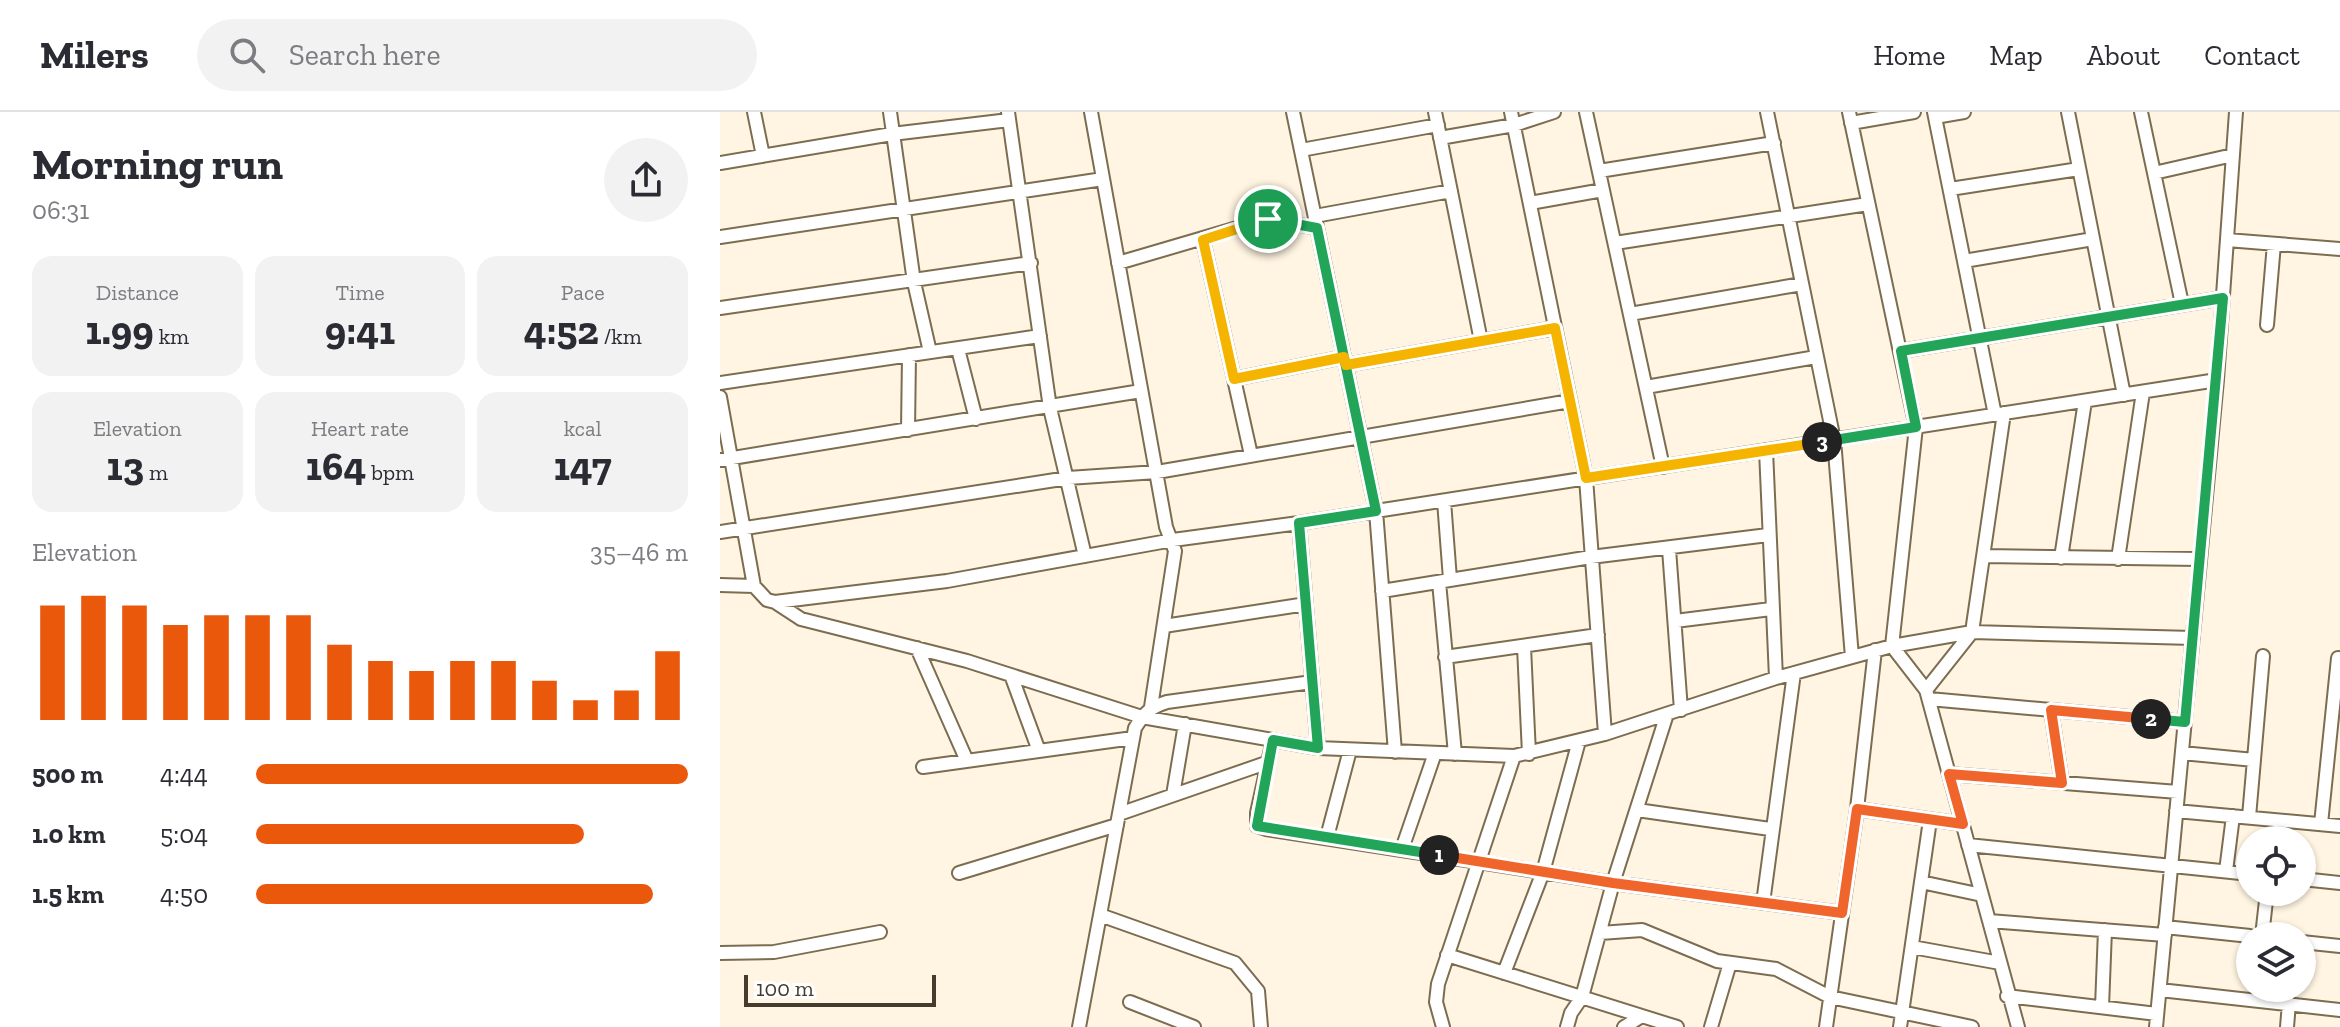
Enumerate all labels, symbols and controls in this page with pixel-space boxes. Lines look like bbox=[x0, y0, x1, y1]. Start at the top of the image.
search box bbox=[197, 19, 757, 91]
text: Milers bbox=[40, 32, 149, 78]
icon: search bbox=[225, 33, 269, 77]
text: Search here bbox=[289, 37, 441, 73]
text: Home bbox=[1873, 39, 1945, 72]
text: Map bbox=[1989, 39, 2043, 72]
text: About bbox=[2087, 39, 2160, 72]
text: Contact bbox=[2204, 39, 2300, 72]
text: Morning run bbox=[32, 137, 283, 190]
button: share bbox=[604, 138, 688, 222]
pin bbox=[1234, 185, 1302, 253]
text: 06:31 bbox=[32, 194, 89, 226]
icon: arrive bbox=[1246, 197, 1290, 241]
text: Distance bbox=[96, 279, 179, 306]
text: Time bbox=[335, 279, 385, 306]
text: Pace bbox=[561, 279, 604, 306]
text: 1.99 bbox=[86, 306, 154, 354]
text: 9:41 bbox=[325, 306, 395, 354]
text: 4:52 bbox=[524, 306, 599, 354]
text: km bbox=[154, 323, 189, 350]
text: /km bbox=[599, 323, 642, 350]
text: Elevation bbox=[93, 415, 182, 442]
text: Heart rate bbox=[311, 415, 409, 442]
text: kcal bbox=[564, 415, 602, 442]
pin: 3 bbox=[1802, 422, 1842, 462]
text: 3 bbox=[1816, 428, 1828, 455]
text: 13 bbox=[107, 442, 144, 490]
text: 164 bbox=[306, 442, 366, 490]
text: 147 bbox=[554, 442, 612, 490]
text: m bbox=[144, 459, 168, 486]
text: bpm bbox=[366, 459, 414, 486]
text: Elevation bbox=[32, 536, 137, 568]
text: 35–46 m bbox=[590, 536, 688, 568]
pin: 2 bbox=[2131, 699, 2171, 739]
text: 2 bbox=[2145, 705, 2157, 732]
text: 500 m bbox=[32, 758, 103, 790]
text: 4:44 bbox=[160, 758, 208, 790]
text: 1.0 km bbox=[32, 818, 105, 850]
text: 5:04 bbox=[160, 818, 208, 850]
map controls bbox=[2236, 826, 2316, 1002]
button: locate bbox=[2236, 826, 2316, 906]
pin: 1 bbox=[1419, 835, 1459, 875]
text: 1 bbox=[1435, 841, 1443, 868]
text: 1.5 km bbox=[32, 878, 104, 910]
text: 4:50 bbox=[160, 878, 208, 910]
button: layers bbox=[2236, 922, 2316, 1002]
scale bar bbox=[744, 971, 936, 1007]
text: 100 m bbox=[756, 975, 814, 1002]

